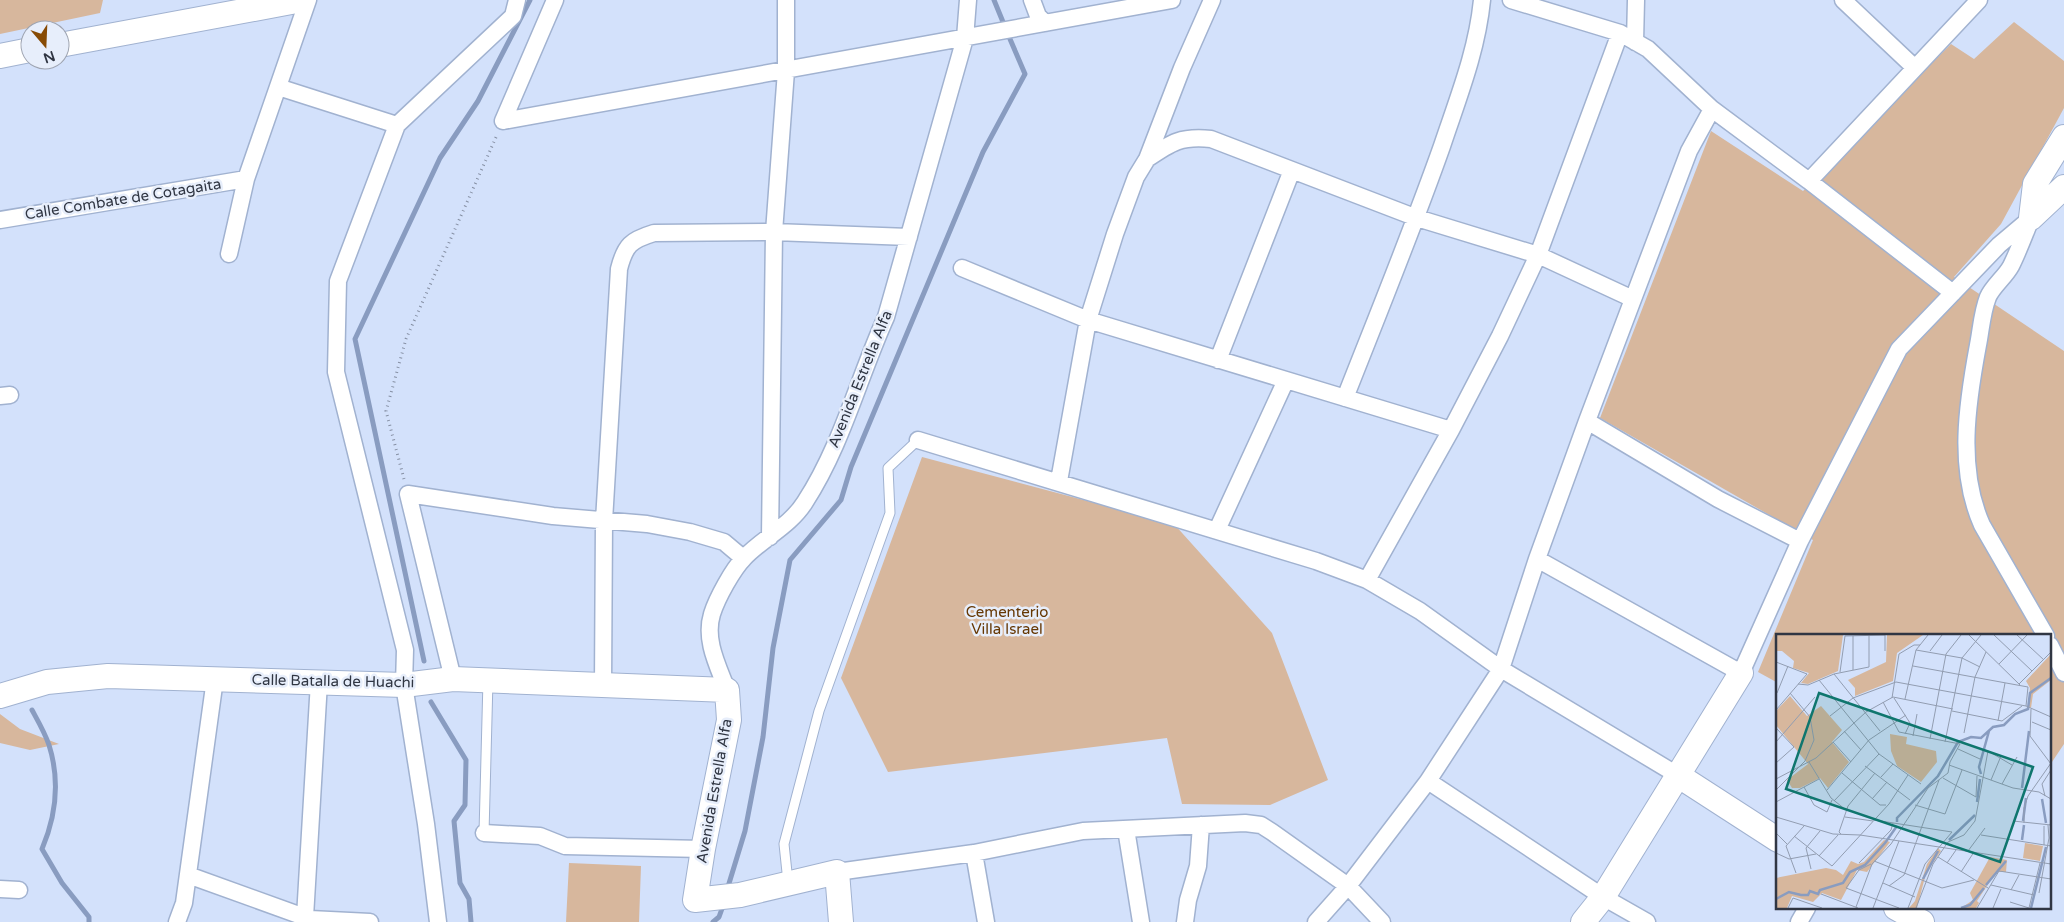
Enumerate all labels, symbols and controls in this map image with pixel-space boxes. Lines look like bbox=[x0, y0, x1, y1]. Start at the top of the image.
north arrow bbox=[20, 20, 70, 70]
text: N bbox=[41, 47, 57, 67]
street label: Calle Combate de Cotagaita bbox=[24, 175, 222, 223]
street label: Avenida Estrella Alfa bbox=[824, 308, 896, 450]
park label: Cementerio Villa Israel bbox=[966, 603, 1048, 638]
inset map bbox=[1776, 634, 2052, 910]
street label: Calle Batalla de Huachi bbox=[251, 671, 415, 691]
street label: Avenida Estrella Alfa bbox=[692, 717, 736, 865]

